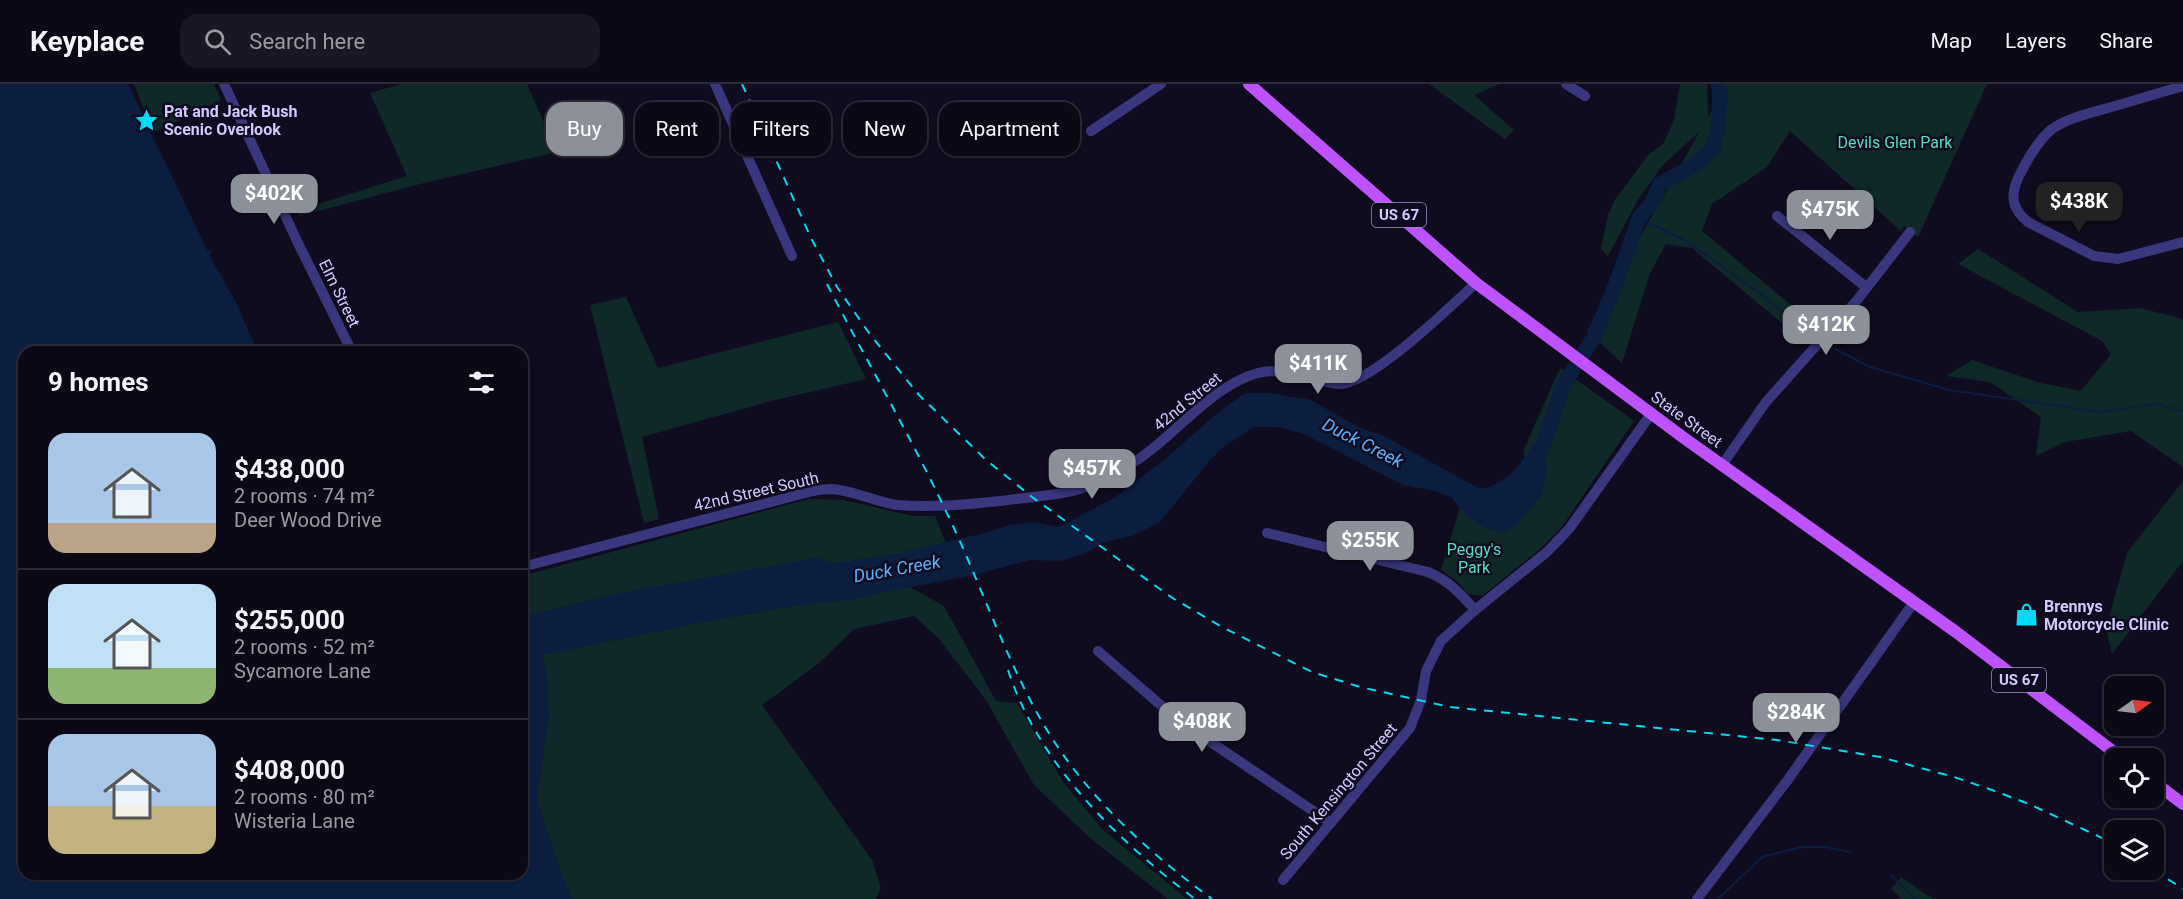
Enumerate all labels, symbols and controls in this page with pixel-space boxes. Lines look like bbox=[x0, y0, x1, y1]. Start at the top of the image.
search box bbox=[180, 14, 600, 68]
text: Keyplace bbox=[30, 25, 144, 58]
icon: search bbox=[201, 25, 234, 58]
text: Search here bbox=[249, 29, 365, 54]
text: Map bbox=[1930, 29, 1972, 53]
text: Layers bbox=[2005, 29, 2066, 53]
text: Share bbox=[2099, 29, 2153, 53]
place label: Pat and Jack Bush Scenic Overlook bbox=[164, 102, 297, 139]
chip: Buy bbox=[546, 102, 623, 156]
chip: Rent bbox=[635, 102, 719, 156]
chip: Filters bbox=[731, 102, 831, 156]
chip: New bbox=[843, 102, 927, 156]
chip: Apartment bbox=[939, 102, 1080, 156]
place icon: Pat and Jack Bush Scenic Overlook bbox=[133, 107, 159, 133]
park label: Devils Glen Park bbox=[1838, 133, 1953, 152]
pin: $402K bbox=[232, 174, 316, 225]
text: $402K bbox=[245, 181, 303, 205]
pin: $438K bbox=[2037, 182, 2121, 233]
text: $438K bbox=[2050, 189, 2108, 213]
pin: $475K bbox=[1788, 190, 1872, 241]
text: $475K bbox=[1801, 197, 1859, 221]
road number: US 67 bbox=[1372, 203, 1426, 227]
street label: Elm Street bbox=[315, 256, 364, 330]
pin: $412K bbox=[1784, 305, 1868, 356]
text: $412K bbox=[1797, 312, 1855, 336]
pin: $411K bbox=[1276, 344, 1360, 395]
text: $411K bbox=[1289, 351, 1347, 375]
icon: filters bbox=[465, 366, 498, 399]
text: 9 homes bbox=[48, 367, 149, 397]
street label: 42nd Street bbox=[1149, 368, 1225, 435]
street label: State Street bbox=[1647, 387, 1726, 452]
water label: Duck Creek bbox=[1319, 413, 1408, 472]
pin: $457K bbox=[1050, 449, 1134, 500]
text: $438,000 bbox=[234, 454, 345, 484]
text: $457K bbox=[1063, 456, 1121, 480]
icon: home bbox=[96, 457, 168, 529]
street label: 42nd Street South bbox=[692, 468, 820, 515]
text: 2 rooms · 74 m² bbox=[234, 484, 375, 508]
text: Deer Wood Drive bbox=[234, 508, 382, 532]
pin: $255K bbox=[1328, 521, 1412, 572]
text: $255K bbox=[1341, 528, 1399, 552]
park label: Peggy's Park bbox=[1447, 540, 1501, 577]
water label: Duck Creek bbox=[852, 550, 943, 586]
place label: Brennys Motorcycle Clinic bbox=[2044, 597, 2169, 634]
shop icon: Brennys Motorcycle Clinic bbox=[2013, 602, 2039, 628]
text: $255,000 bbox=[234, 605, 345, 635]
icon: home bbox=[96, 608, 168, 680]
text: 2 rooms · 52 m² bbox=[234, 635, 375, 659]
text: Sycamore Lane bbox=[234, 659, 371, 683]
road number: US 67 bbox=[1992, 668, 2046, 692]
north arrow bbox=[2104, 676, 2164, 736]
map controls bbox=[2104, 676, 2164, 880]
pin: $284K bbox=[1754, 693, 1838, 744]
text: $284K bbox=[1767, 700, 1825, 724]
pin: $408K bbox=[1160, 702, 1244, 753]
text: $408K bbox=[1173, 709, 1231, 733]
street label: South Kensington Street bbox=[1276, 719, 1401, 863]
button: locate bbox=[2104, 748, 2164, 808]
text: $408,000 bbox=[234, 755, 345, 785]
icon: home bbox=[96, 758, 168, 830]
text: 2 rooms · 80 m² bbox=[234, 785, 375, 809]
text: Wisteria Lane bbox=[234, 809, 355, 833]
button: layers bbox=[2104, 820, 2164, 880]

